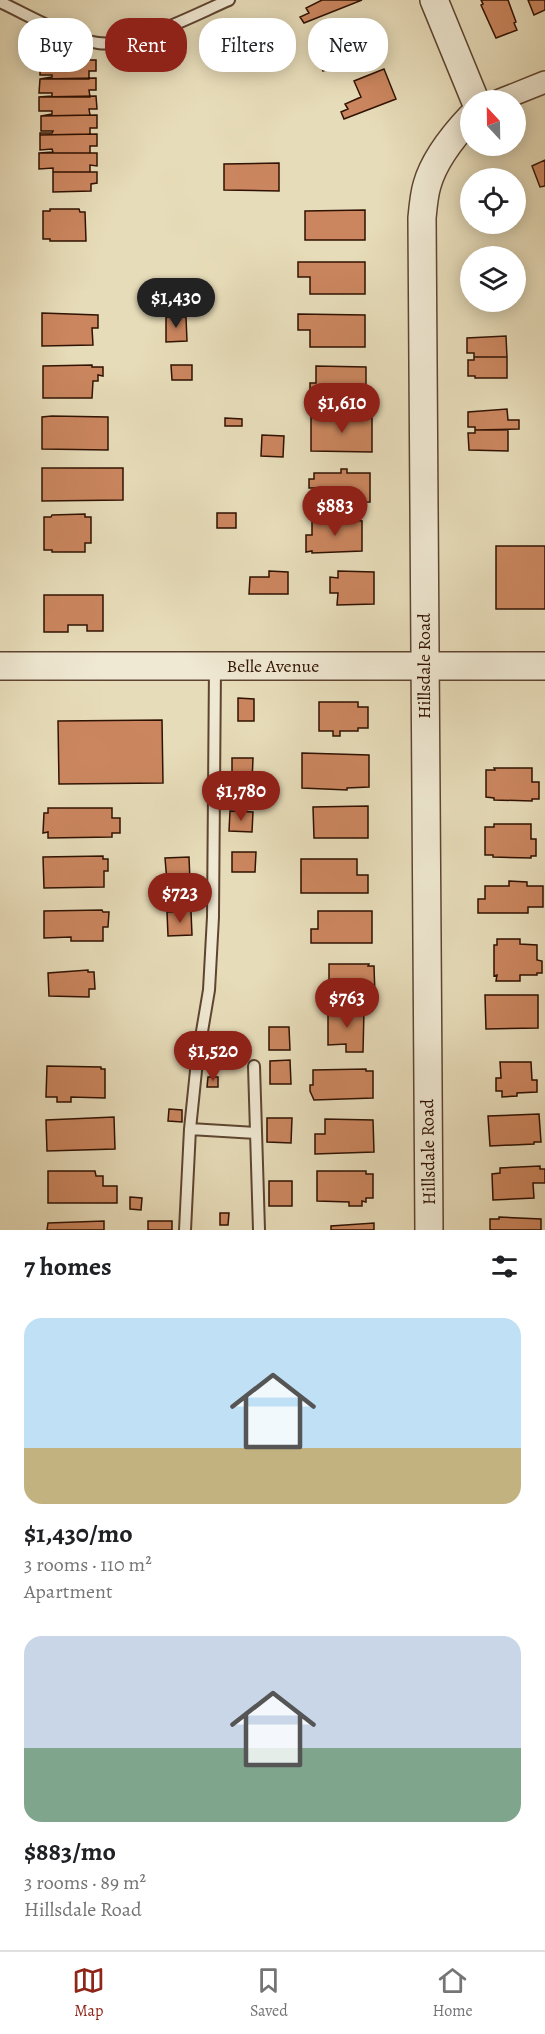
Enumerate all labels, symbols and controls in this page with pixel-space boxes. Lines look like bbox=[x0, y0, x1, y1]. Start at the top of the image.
chip: Buy bbox=[18, 18, 93, 72]
chip: Rent bbox=[105, 18, 187, 72]
chip: Filters bbox=[199, 18, 296, 72]
chip: New bbox=[308, 18, 388, 72]
north arrow bbox=[460, 90, 526, 156]
map controls bbox=[460, 90, 526, 312]
button: locate bbox=[460, 168, 526, 234]
button: layers bbox=[460, 246, 526, 312]
pin: $1,430 bbox=[127, 278, 225, 329]
text: $1,430 bbox=[151, 284, 201, 311]
pin: $1,610 bbox=[293, 383, 391, 434]
text: $1,610 bbox=[318, 389, 366, 416]
pin: $883 bbox=[299, 486, 371, 537]
text: $883 bbox=[316, 492, 354, 519]
street label: Hillsdale Road bbox=[412, 613, 436, 719]
street label: Belle Avenue bbox=[227, 654, 319, 678]
pin: $1,780 bbox=[192, 771, 290, 822]
text: $1,780 bbox=[216, 777, 266, 804]
pin: $723 bbox=[144, 873, 216, 924]
text: $723 bbox=[162, 879, 198, 906]
pin: $763 bbox=[311, 978, 383, 1029]
text: $763 bbox=[329, 984, 365, 1011]
pin: $1,520 bbox=[164, 1031, 262, 1082]
text: $1,520 bbox=[188, 1037, 238, 1064]
street label: Hillsdale Road bbox=[415, 1098, 441, 1205]
text: 7 homes bbox=[24, 1249, 112, 1284]
icon: filters bbox=[488, 1250, 521, 1283]
icon: home bbox=[219, 1357, 327, 1465]
text: $1,430/mo bbox=[24, 1516, 133, 1551]
text: 3 rooms · 110 m² bbox=[24, 1551, 152, 1578]
text: Apartment bbox=[24, 1578, 113, 1605]
icon: home bbox=[219, 1675, 327, 1783]
text: $883/mo bbox=[24, 1834, 116, 1869]
text: 3 rooms · 89 m² bbox=[24, 1869, 146, 1896]
text: Hillsdale Road bbox=[24, 1896, 142, 1923]
tab: Map bbox=[72, 1964, 105, 2022]
tab: Saved bbox=[250, 1964, 288, 2022]
tab: Home bbox=[432, 1964, 473, 2022]

